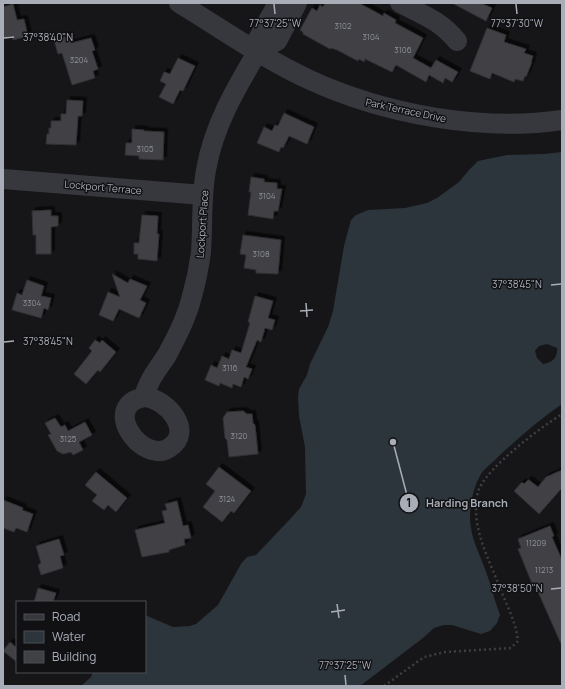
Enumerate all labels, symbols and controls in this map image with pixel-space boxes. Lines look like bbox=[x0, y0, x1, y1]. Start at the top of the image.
text: 77°37'25"W bbox=[249, 16, 302, 30]
text: 77°37'30"W bbox=[491, 16, 544, 30]
house number: 3102 bbox=[335, 20, 352, 31]
text: 37°38'40"N bbox=[23, 30, 73, 44]
house number: 3104 bbox=[362, 31, 380, 42]
house number: 3106 bbox=[394, 44, 412, 55]
house number: 3204 bbox=[70, 54, 89, 65]
street label: Park Terrace Drive bbox=[364, 95, 448, 125]
house number: 3105 bbox=[136, 143, 154, 154]
street label: Lockport Terrace bbox=[64, 177, 142, 197]
street label: Lockport Place bbox=[193, 189, 211, 258]
house number: 3104 bbox=[258, 190, 276, 201]
house number: 3108 bbox=[252, 248, 270, 259]
text: 37°38'45"N bbox=[492, 277, 542, 291]
house number: 3304 bbox=[23, 297, 42, 308]
text: 37°38'45"N bbox=[23, 334, 73, 348]
house number: 3116 bbox=[222, 362, 238, 373]
house number: 3120 bbox=[231, 430, 248, 441]
house number: 3125 bbox=[60, 433, 77, 444]
callout: Harding Branch bbox=[399, 491, 516, 514]
house number: 3124 bbox=[219, 493, 236, 504]
text: 1 bbox=[406, 494, 412, 511]
text: Harding Branch bbox=[426, 495, 508, 510]
house number: 11209 bbox=[526, 537, 546, 548]
house number: 11213 bbox=[535, 564, 553, 575]
text: 37°38'50"N bbox=[491, 581, 543, 595]
legend bbox=[16, 601, 146, 673]
text: Road bbox=[52, 608, 80, 625]
text: Water bbox=[52, 628, 86, 645]
text: Building bbox=[52, 648, 96, 665]
text: 77°37'25"W bbox=[319, 658, 372, 672]

